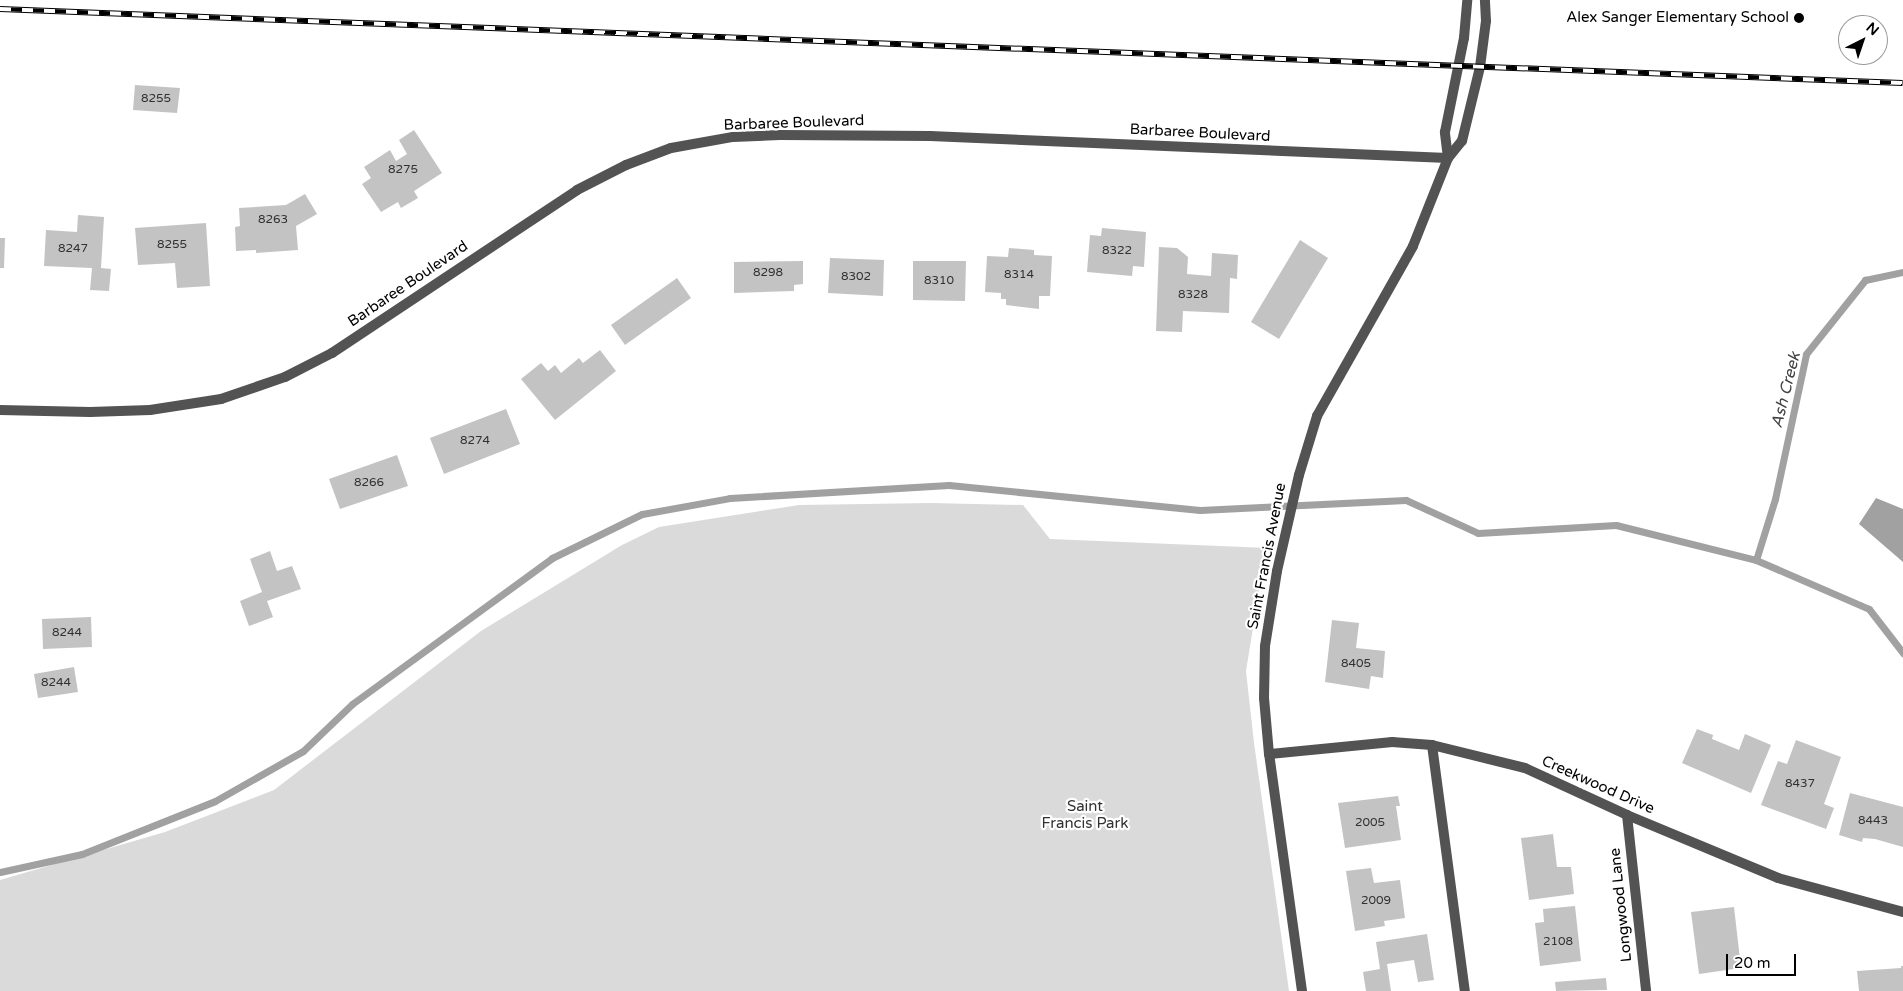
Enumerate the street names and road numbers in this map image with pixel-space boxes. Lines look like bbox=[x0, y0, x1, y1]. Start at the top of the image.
street label: Barbaree Boulevard bbox=[723, 112, 865, 134]
street label: Barbaree Boulevard bbox=[1129, 120, 1271, 146]
street label: Barbaree Boulevard bbox=[345, 237, 471, 331]
street label: Saint Francis Avenue bbox=[1244, 481, 1290, 631]
street label: Creekwood Drive bbox=[1539, 752, 1657, 818]
street label: Longwood Lane bbox=[1606, 847, 1636, 963]

